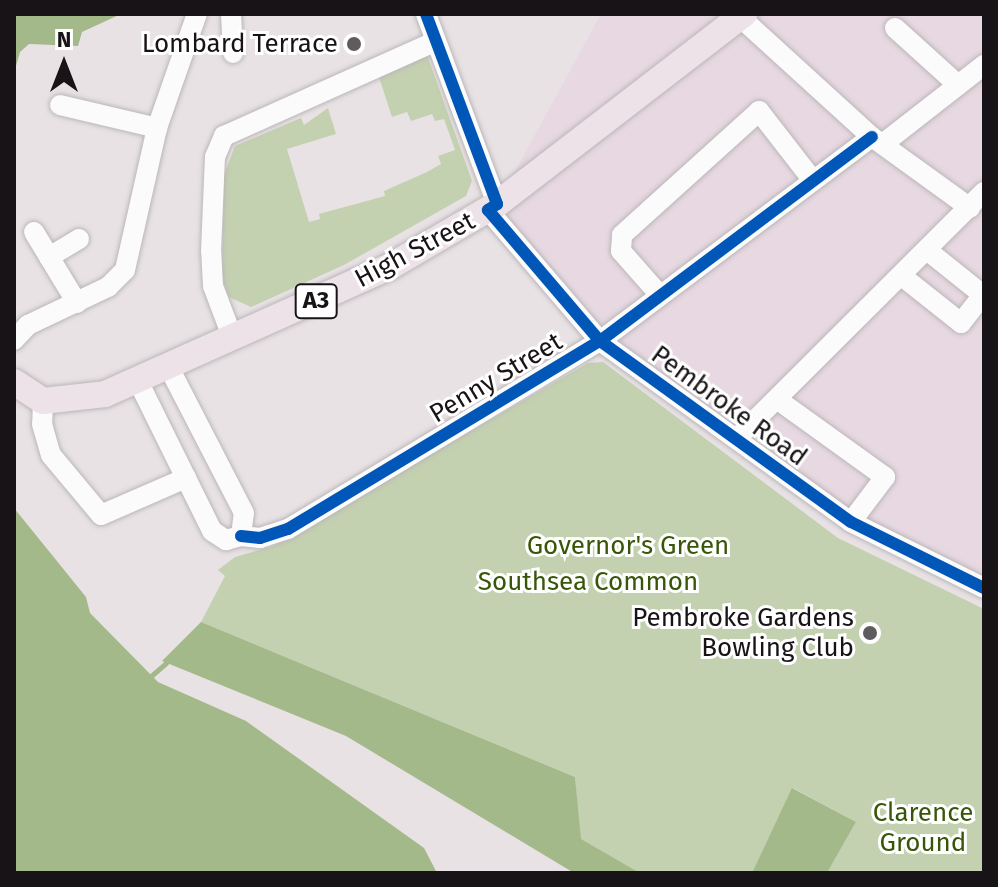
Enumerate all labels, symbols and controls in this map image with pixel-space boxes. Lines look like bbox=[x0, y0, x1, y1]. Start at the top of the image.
north arrow bbox=[24, 24, 104, 104]
text: N bbox=[57, 26, 71, 53]
place label: Lombard Terrace bbox=[142, 28, 338, 60]
marker: Lombard Terrace bbox=[345, 35, 363, 53]
street label: High Street bbox=[350, 205, 480, 295]
road number: A3 bbox=[294, 281, 338, 321]
street label: Penny Street bbox=[424, 326, 568, 430]
street label: Pembroke Road bbox=[645, 339, 813, 473]
park label: Governor's Green bbox=[527, 530, 729, 562]
park label: Southsea Common bbox=[478, 566, 698, 598]
place label: Pembroke Gardens Bowling Club bbox=[632, 602, 854, 664]
marker: Pembroke Gardens Bowling Club bbox=[861, 624, 879, 642]
park label: Clarence Ground bbox=[873, 797, 973, 858]

